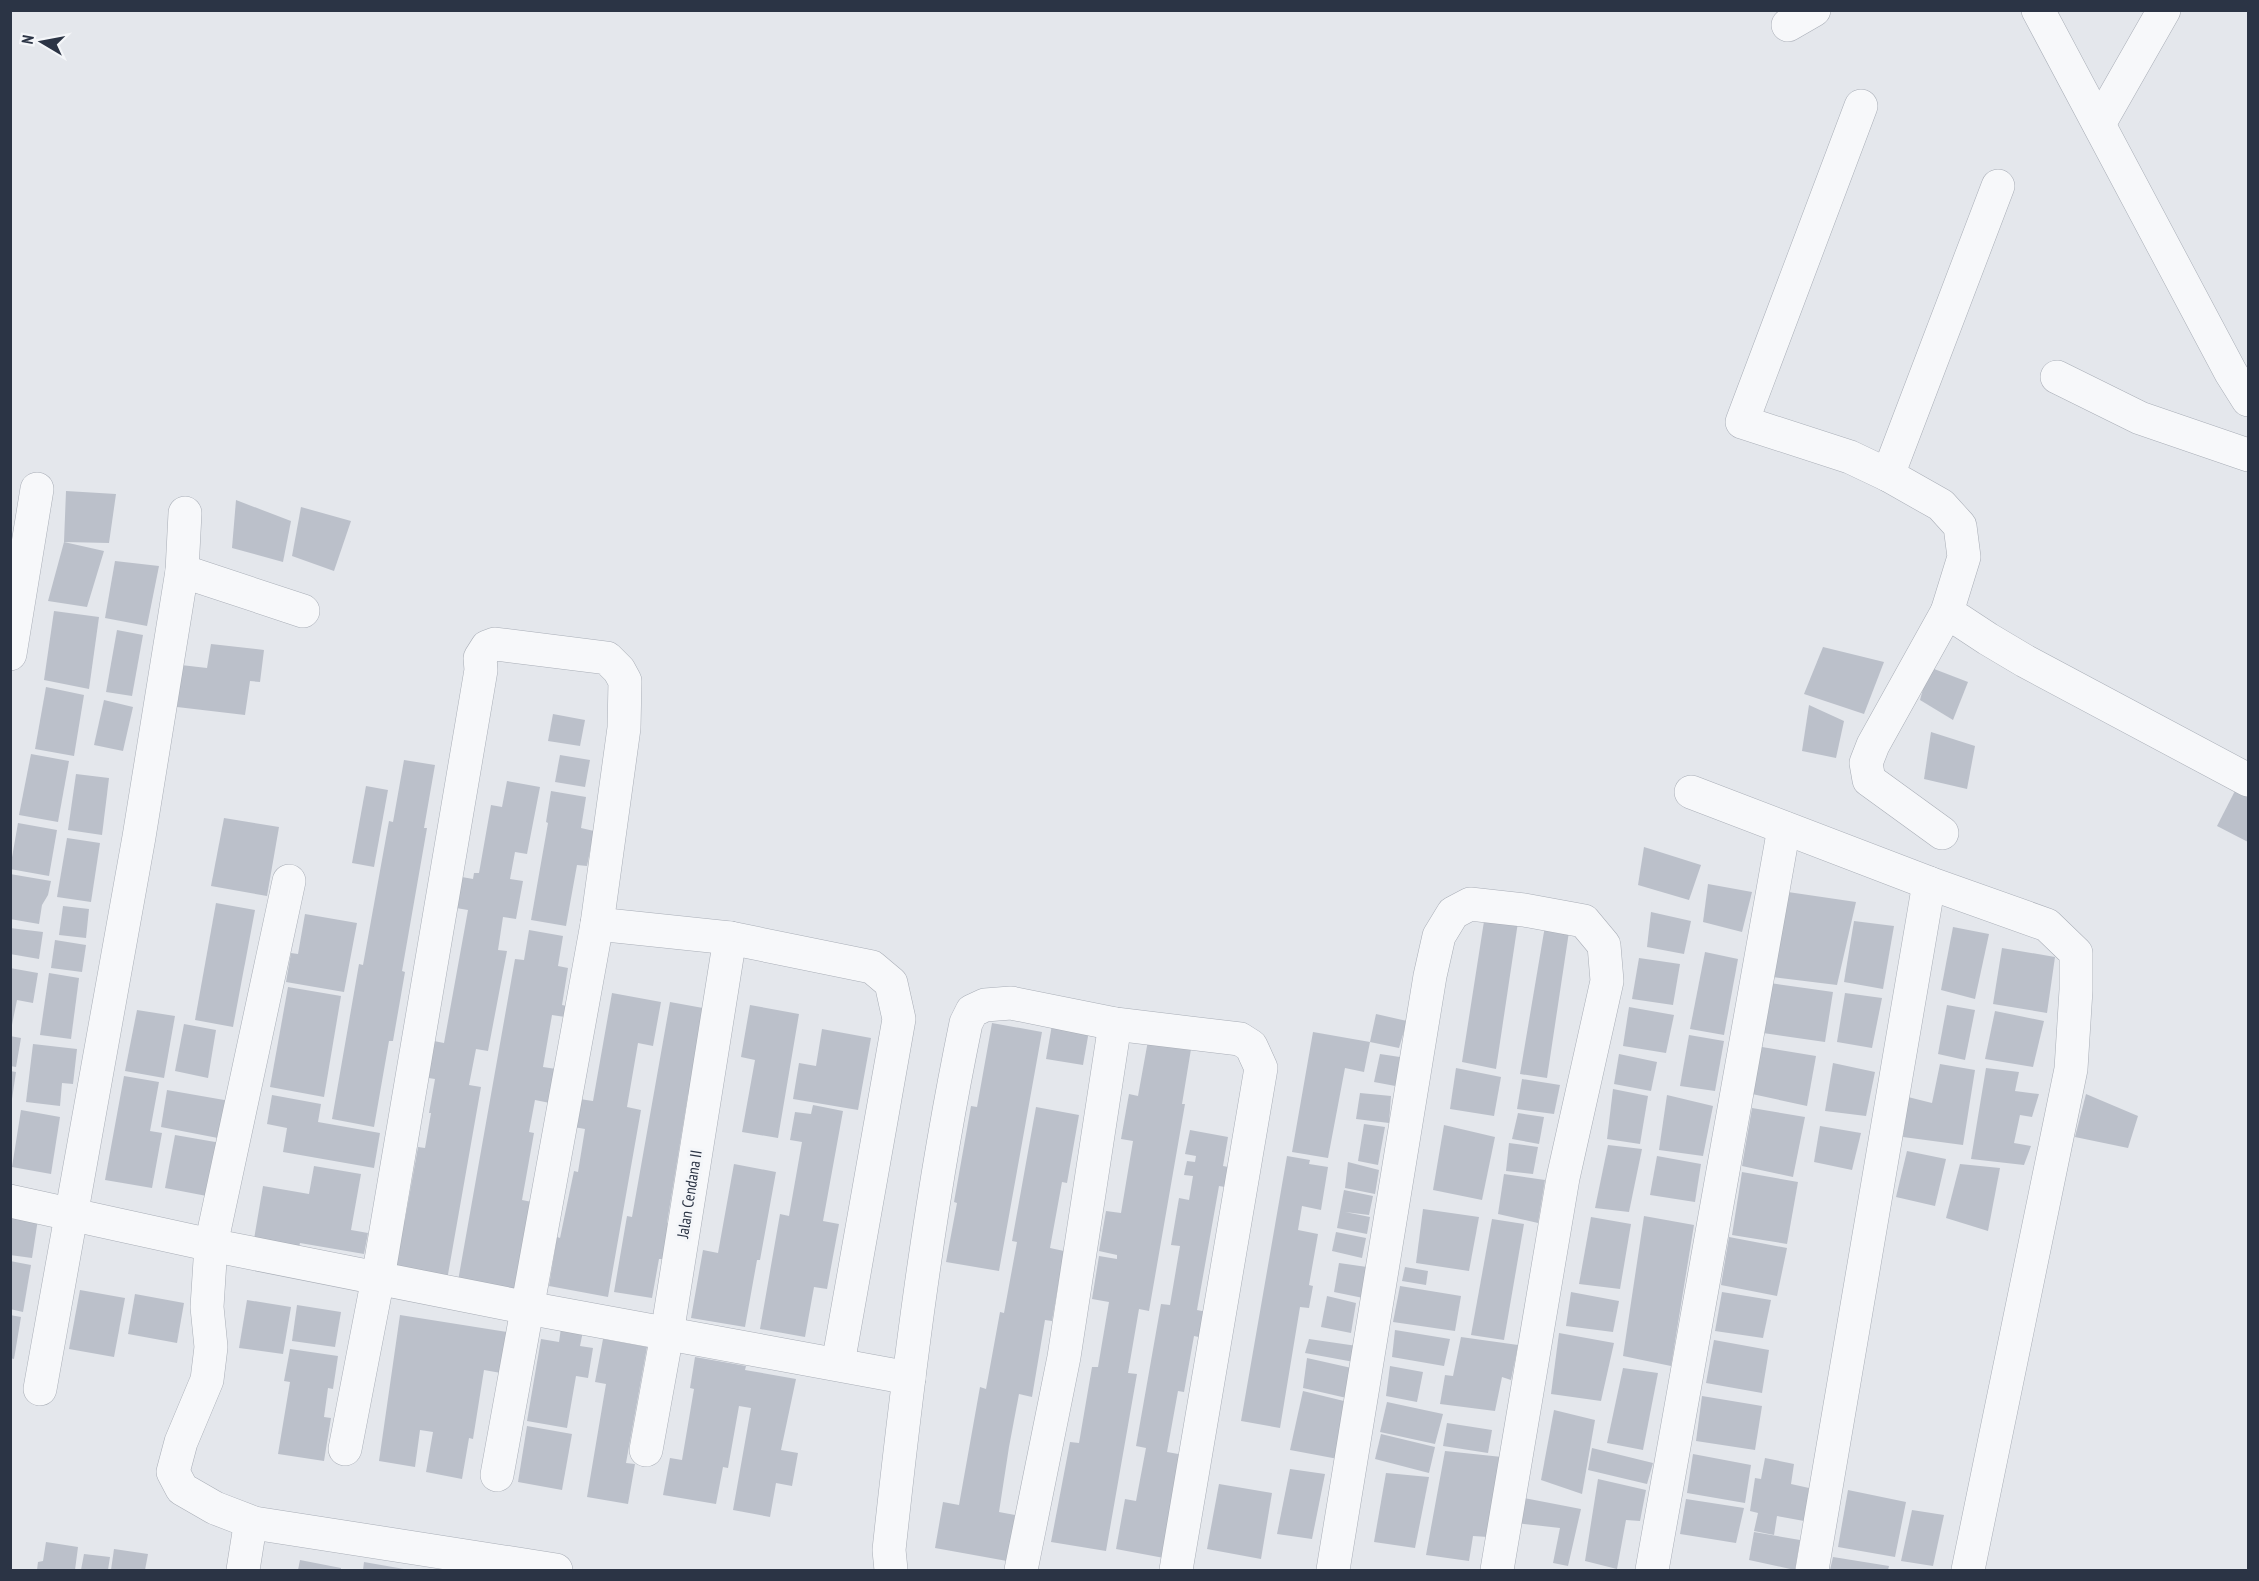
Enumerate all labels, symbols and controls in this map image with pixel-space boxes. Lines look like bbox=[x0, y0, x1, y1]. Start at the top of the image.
north arrow bbox=[12, 12, 72, 72]
text: N bbox=[17, 33, 38, 45]
street label: Jalan Cendana II bbox=[672, 1149, 706, 1240]

